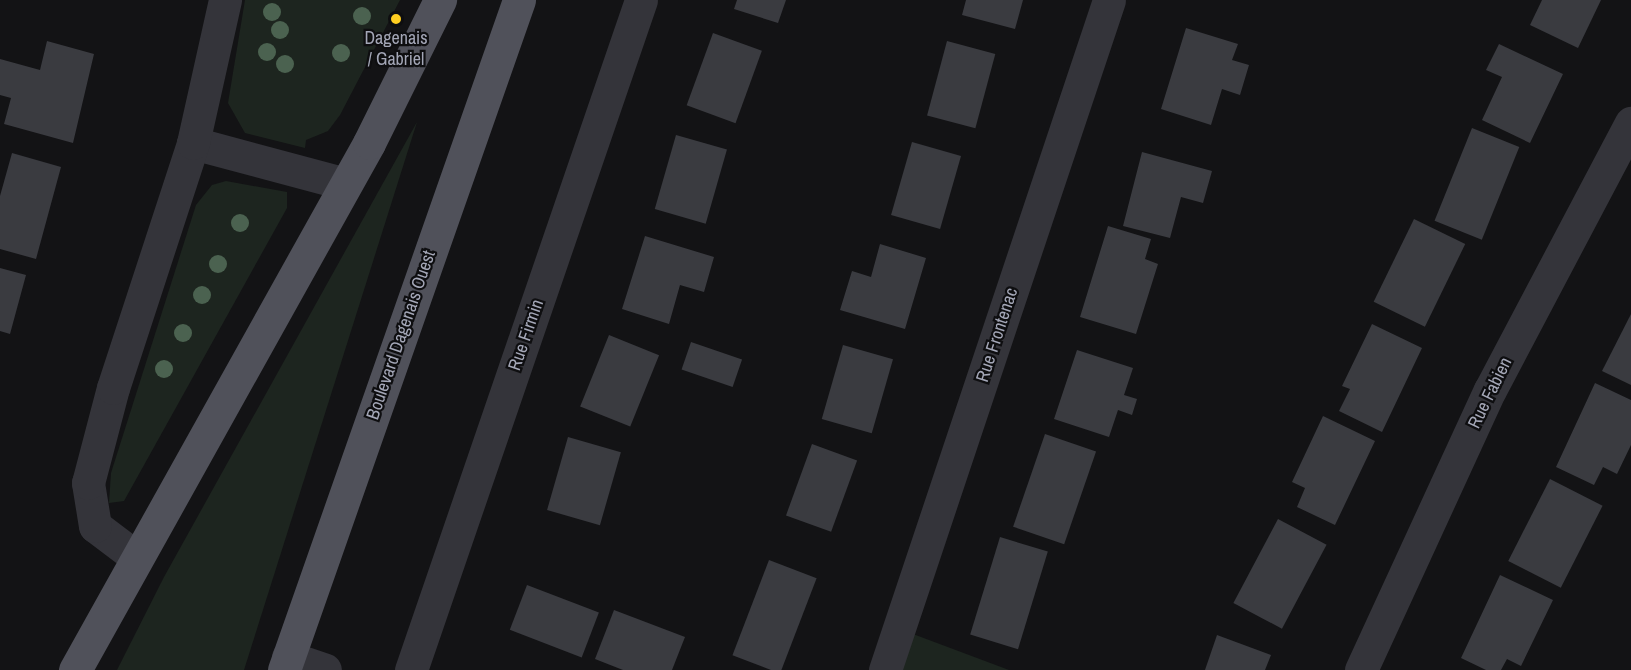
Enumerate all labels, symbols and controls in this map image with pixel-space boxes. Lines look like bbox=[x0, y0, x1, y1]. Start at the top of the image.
marker: Dagenais / Gabriel bbox=[389, 12, 403, 26]
place label: Dagenais / Gabriel bbox=[364, 28, 428, 70]
street label: Boulevard Dagenais Ouest bbox=[362, 248, 440, 422]
street label: Rue Frontenac bbox=[972, 285, 1022, 385]
street label: Rue Firmin bbox=[504, 297, 548, 373]
street label: Rue Fabien bbox=[1464, 354, 1516, 432]

